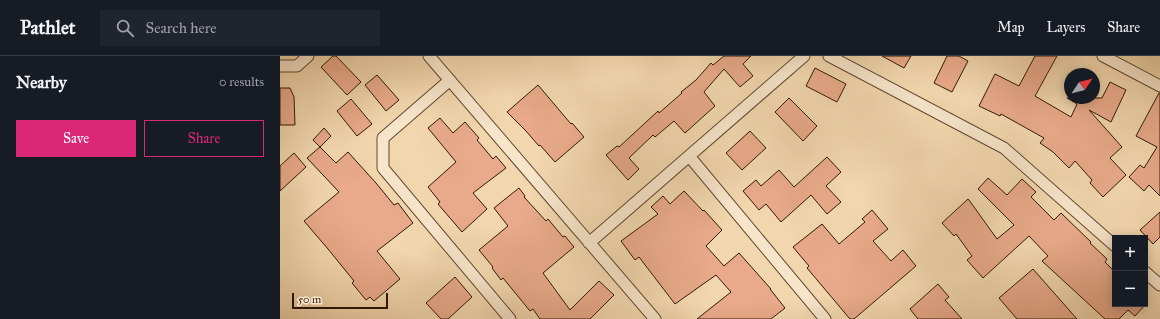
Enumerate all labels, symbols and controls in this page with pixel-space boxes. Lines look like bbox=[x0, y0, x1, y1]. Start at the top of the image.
search box bbox=[100, 10, 380, 46]
text: Pathlet bbox=[20, 16, 76, 39]
icon: search bbox=[114, 17, 136, 39]
text: Search here bbox=[146, 19, 217, 37]
text: Map bbox=[997, 19, 1025, 36]
text: Layers bbox=[1047, 19, 1085, 36]
text: Share bbox=[1107, 19, 1140, 36]
north arrow bbox=[1064, 68, 1100, 104]
text: Nearby bbox=[16, 72, 67, 93]
text: 0 results bbox=[219, 74, 264, 90]
button: Save bbox=[16, 120, 136, 157]
button: Share bbox=[144, 120, 264, 157]
map controls bbox=[1112, 235, 1148, 307]
button: + bbox=[1112, 235, 1148, 271]
button: − bbox=[1112, 271, 1148, 307]
scale bar bbox=[292, 291, 388, 310]
text: 50 m bbox=[298, 293, 321, 306]

